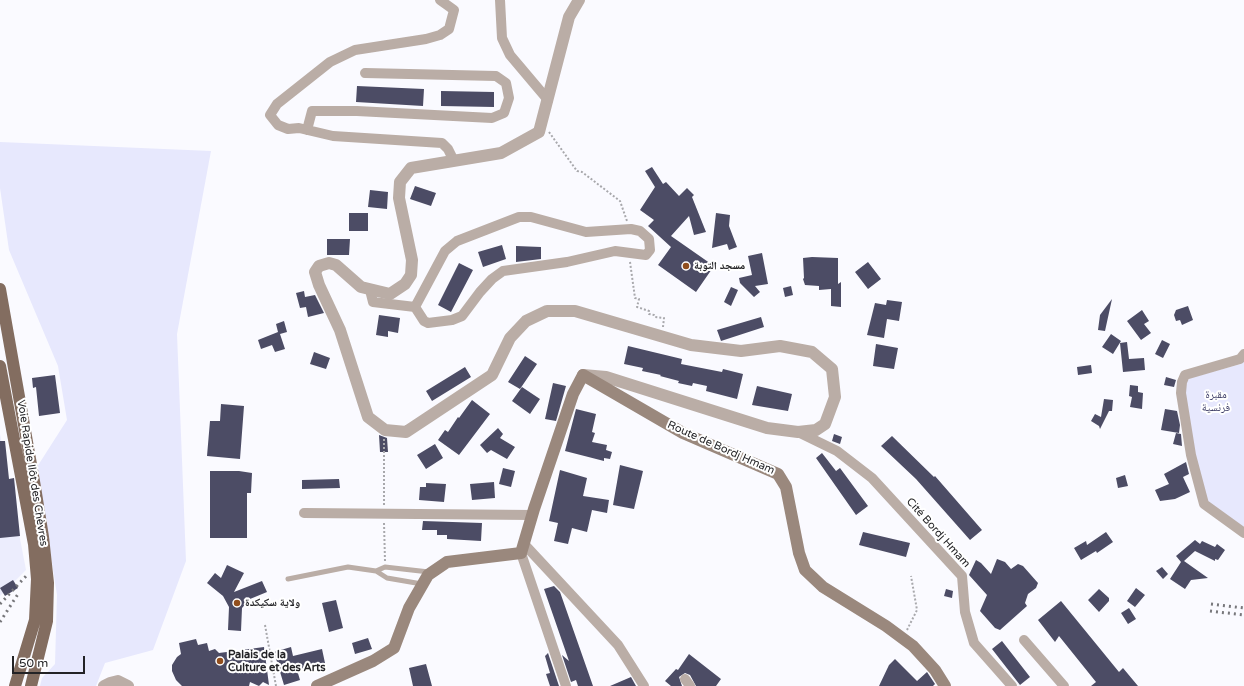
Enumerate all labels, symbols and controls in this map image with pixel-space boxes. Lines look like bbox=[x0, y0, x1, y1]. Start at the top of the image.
place label: مسجد التوبة bbox=[694, 259, 745, 273]
marker: مسجد التوبة bbox=[681, 261, 691, 271]
park label: مقبرة فرنسية bbox=[1202, 388, 1230, 414]
street label: Voie Rapide Ilôt des Chèvres bbox=[14, 399, 50, 547]
street label: Route de Bordj Hmam bbox=[665, 418, 777, 478]
street label: Cité Bordj Hmam bbox=[903, 495, 973, 571]
place label: ولاية سكيكدة bbox=[245, 596, 300, 610]
marker: ولاية سكيكدة bbox=[232, 598, 242, 608]
scale bar bbox=[14, 648, 87, 674]
place label: Palais de la Culture et des Arts bbox=[228, 648, 325, 674]
text: 50 m bbox=[19, 656, 48, 670]
marker: Palais de la Culture et des Arts bbox=[215, 656, 225, 666]

